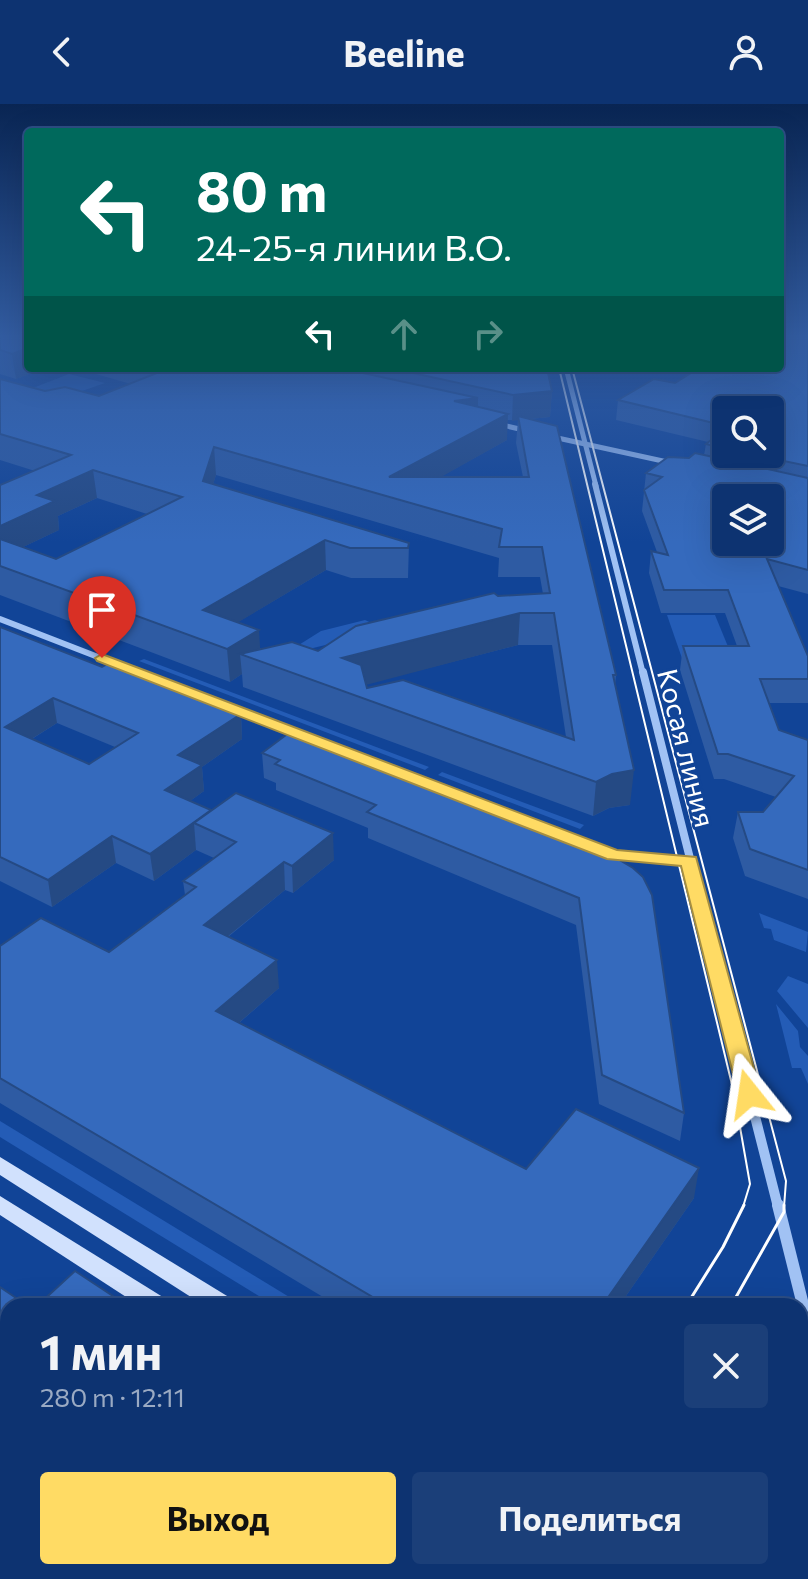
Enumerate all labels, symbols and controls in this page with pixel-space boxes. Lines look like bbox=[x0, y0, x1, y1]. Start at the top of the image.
icon: back bbox=[40, 30, 84, 74]
text: Beeline bbox=[343, 30, 465, 74]
icon: person bbox=[724, 30, 768, 74]
text: 80 m bbox=[196, 155, 327, 224]
icon: left bbox=[64, 160, 168, 264]
text: 24-25-я линии В.О. bbox=[196, 224, 512, 268]
icon: left bbox=[298, 312, 342, 356]
icon: ahead bbox=[382, 312, 426, 356]
icon: right bbox=[466, 312, 510, 356]
map controls bbox=[712, 396, 784, 556]
button: search bbox=[712, 396, 784, 468]
button: layers bbox=[712, 484, 784, 556]
pin bbox=[68, 576, 136, 658]
icon: arrive bbox=[80, 588, 124, 632]
street label: Косая линия bbox=[651, 665, 723, 830]
position arrow bbox=[707, 1052, 791, 1136]
text: 1 мин bbox=[40, 1321, 162, 1380]
button: close bbox=[684, 1324, 768, 1408]
text: 280 m · 12:11 bbox=[40, 1381, 185, 1412]
button: Выход bbox=[40, 1472, 396, 1564]
button: Поделиться bbox=[412, 1472, 768, 1564]

